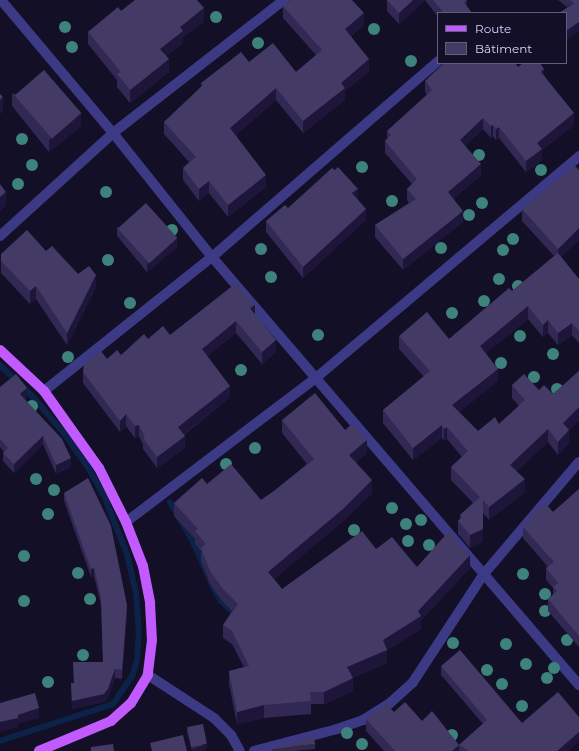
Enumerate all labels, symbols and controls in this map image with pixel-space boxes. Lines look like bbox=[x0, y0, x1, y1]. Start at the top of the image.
legend bbox=[437, 12, 567, 64]
text: Route bbox=[475, 21, 511, 36]
text: Bâtiment bbox=[475, 41, 532, 56]

